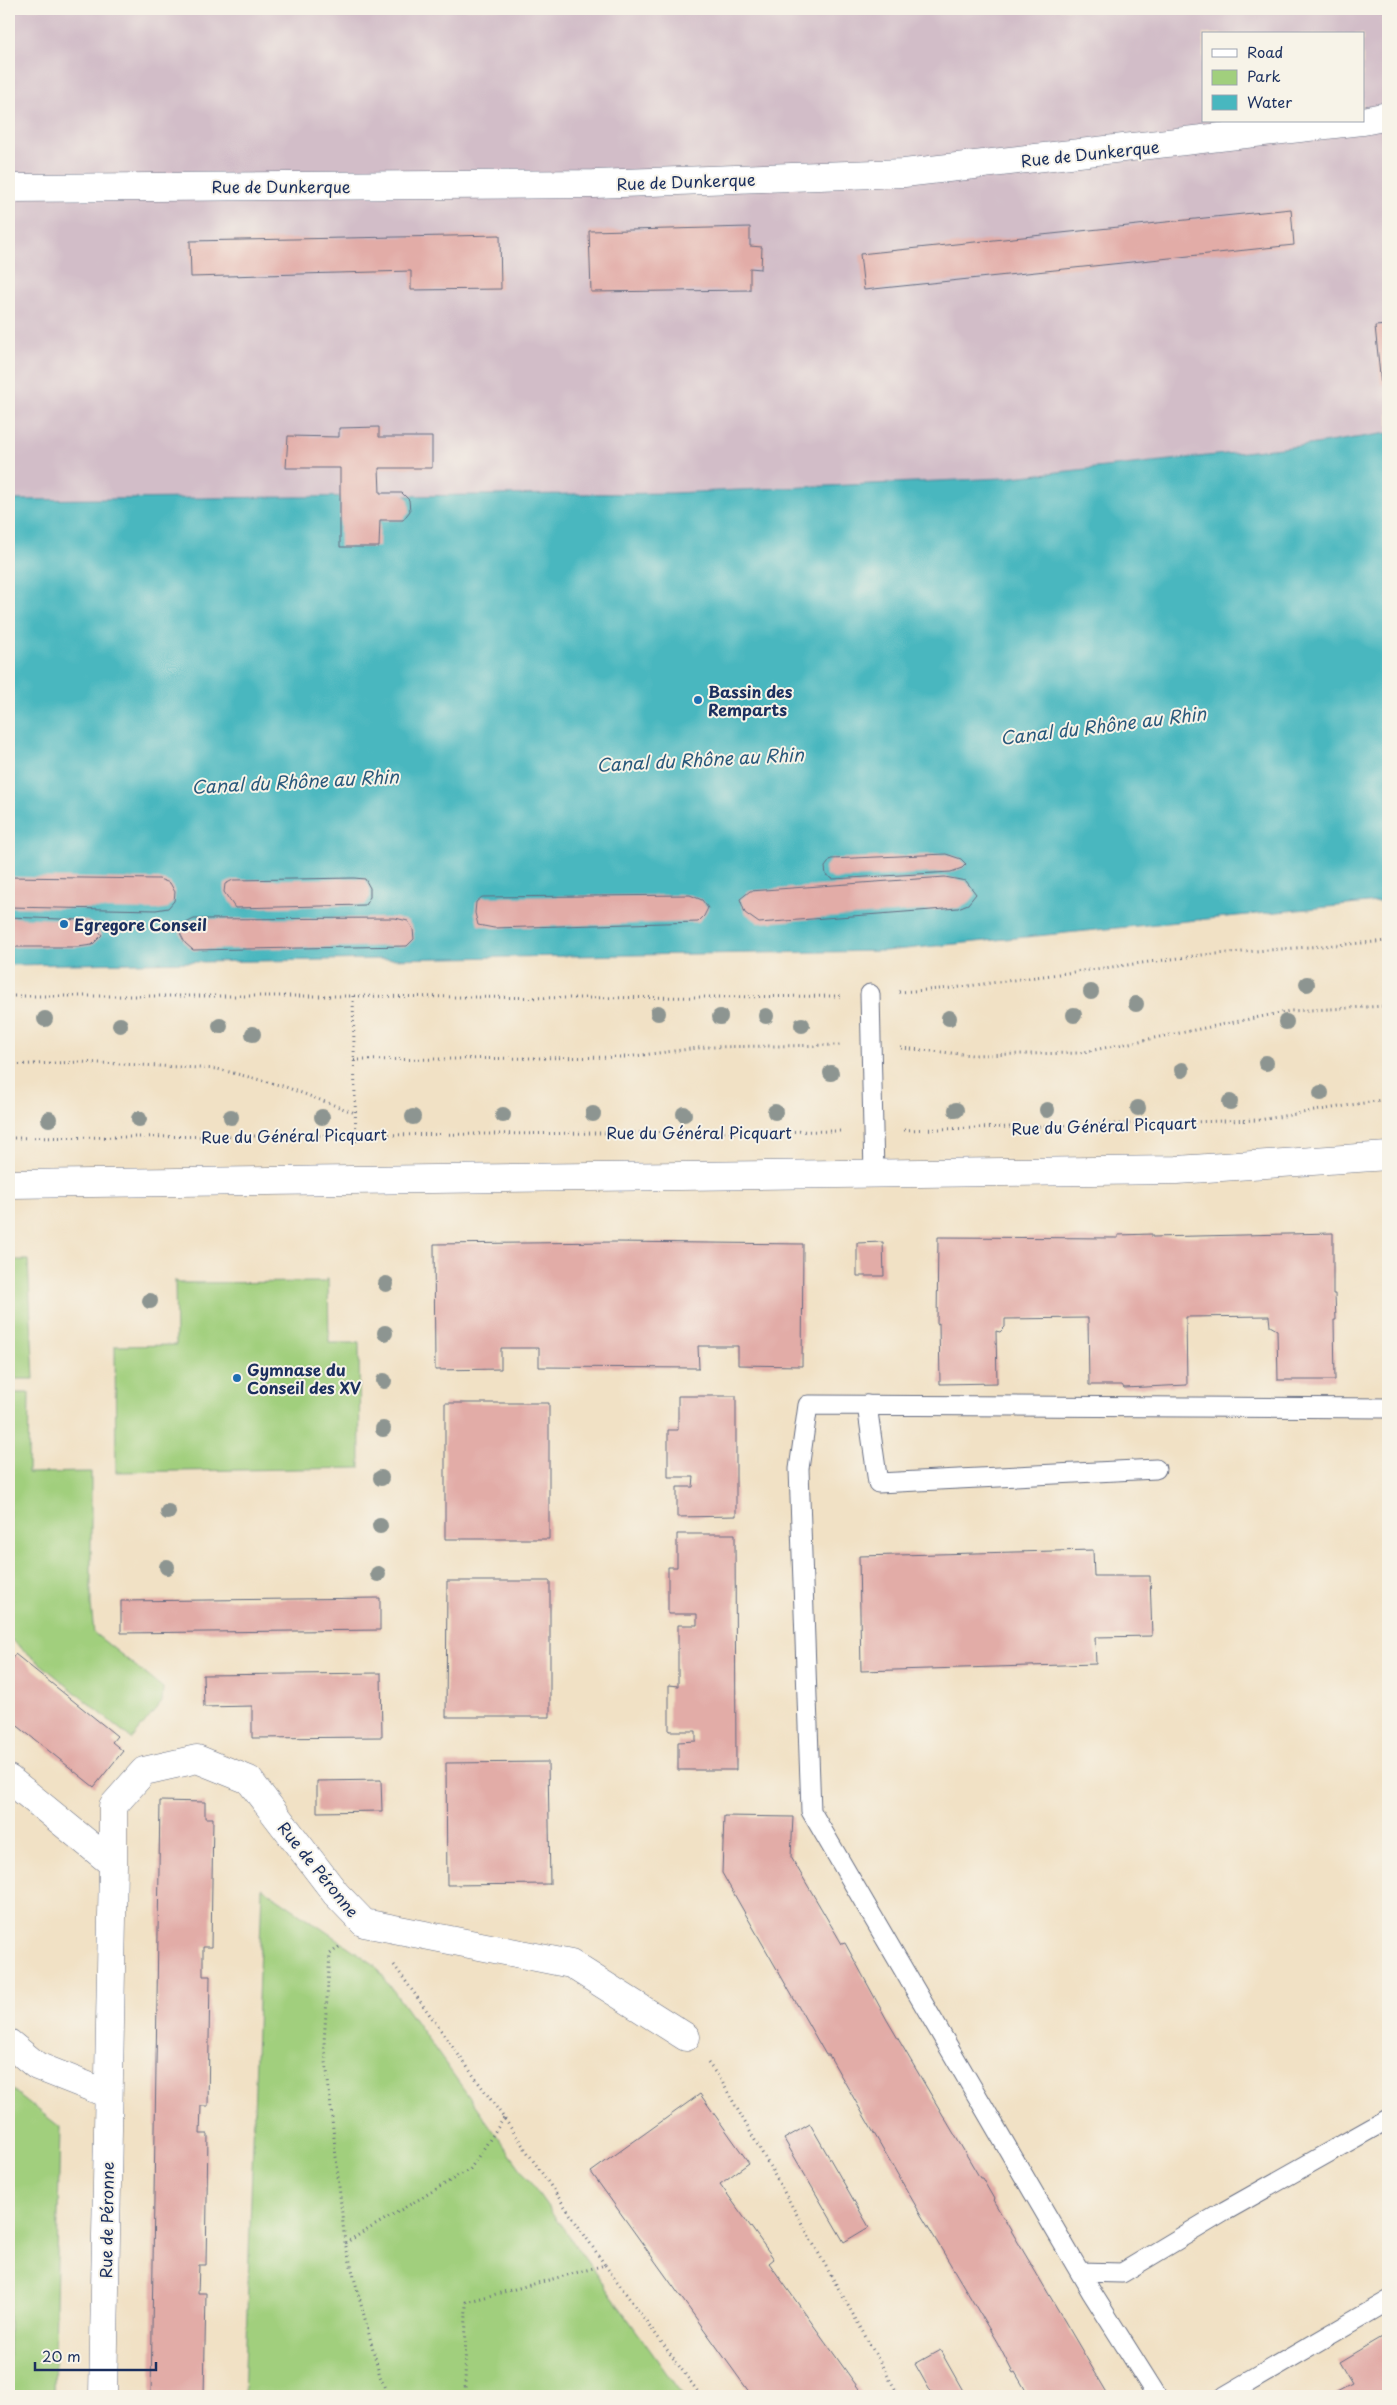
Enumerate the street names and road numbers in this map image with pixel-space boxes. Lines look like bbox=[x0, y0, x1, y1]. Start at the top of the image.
street label: Rue de Dunkerque bbox=[1020, 134, 1161, 172]
street label: Rue de Dunkerque bbox=[616, 167, 756, 195]
street label: Rue de Dunkerque bbox=[212, 174, 351, 198]
street label: Rue du Général Picquart bbox=[1011, 1110, 1198, 1140]
street label: Rue du Général Picquart bbox=[606, 1120, 792, 1144]
street label: Rue du Général Picquart bbox=[201, 1121, 388, 1149]
street label: Rue de Péronne bbox=[273, 1816, 365, 1922]
street label: Rue de Péronne bbox=[93, 2161, 119, 2279]

